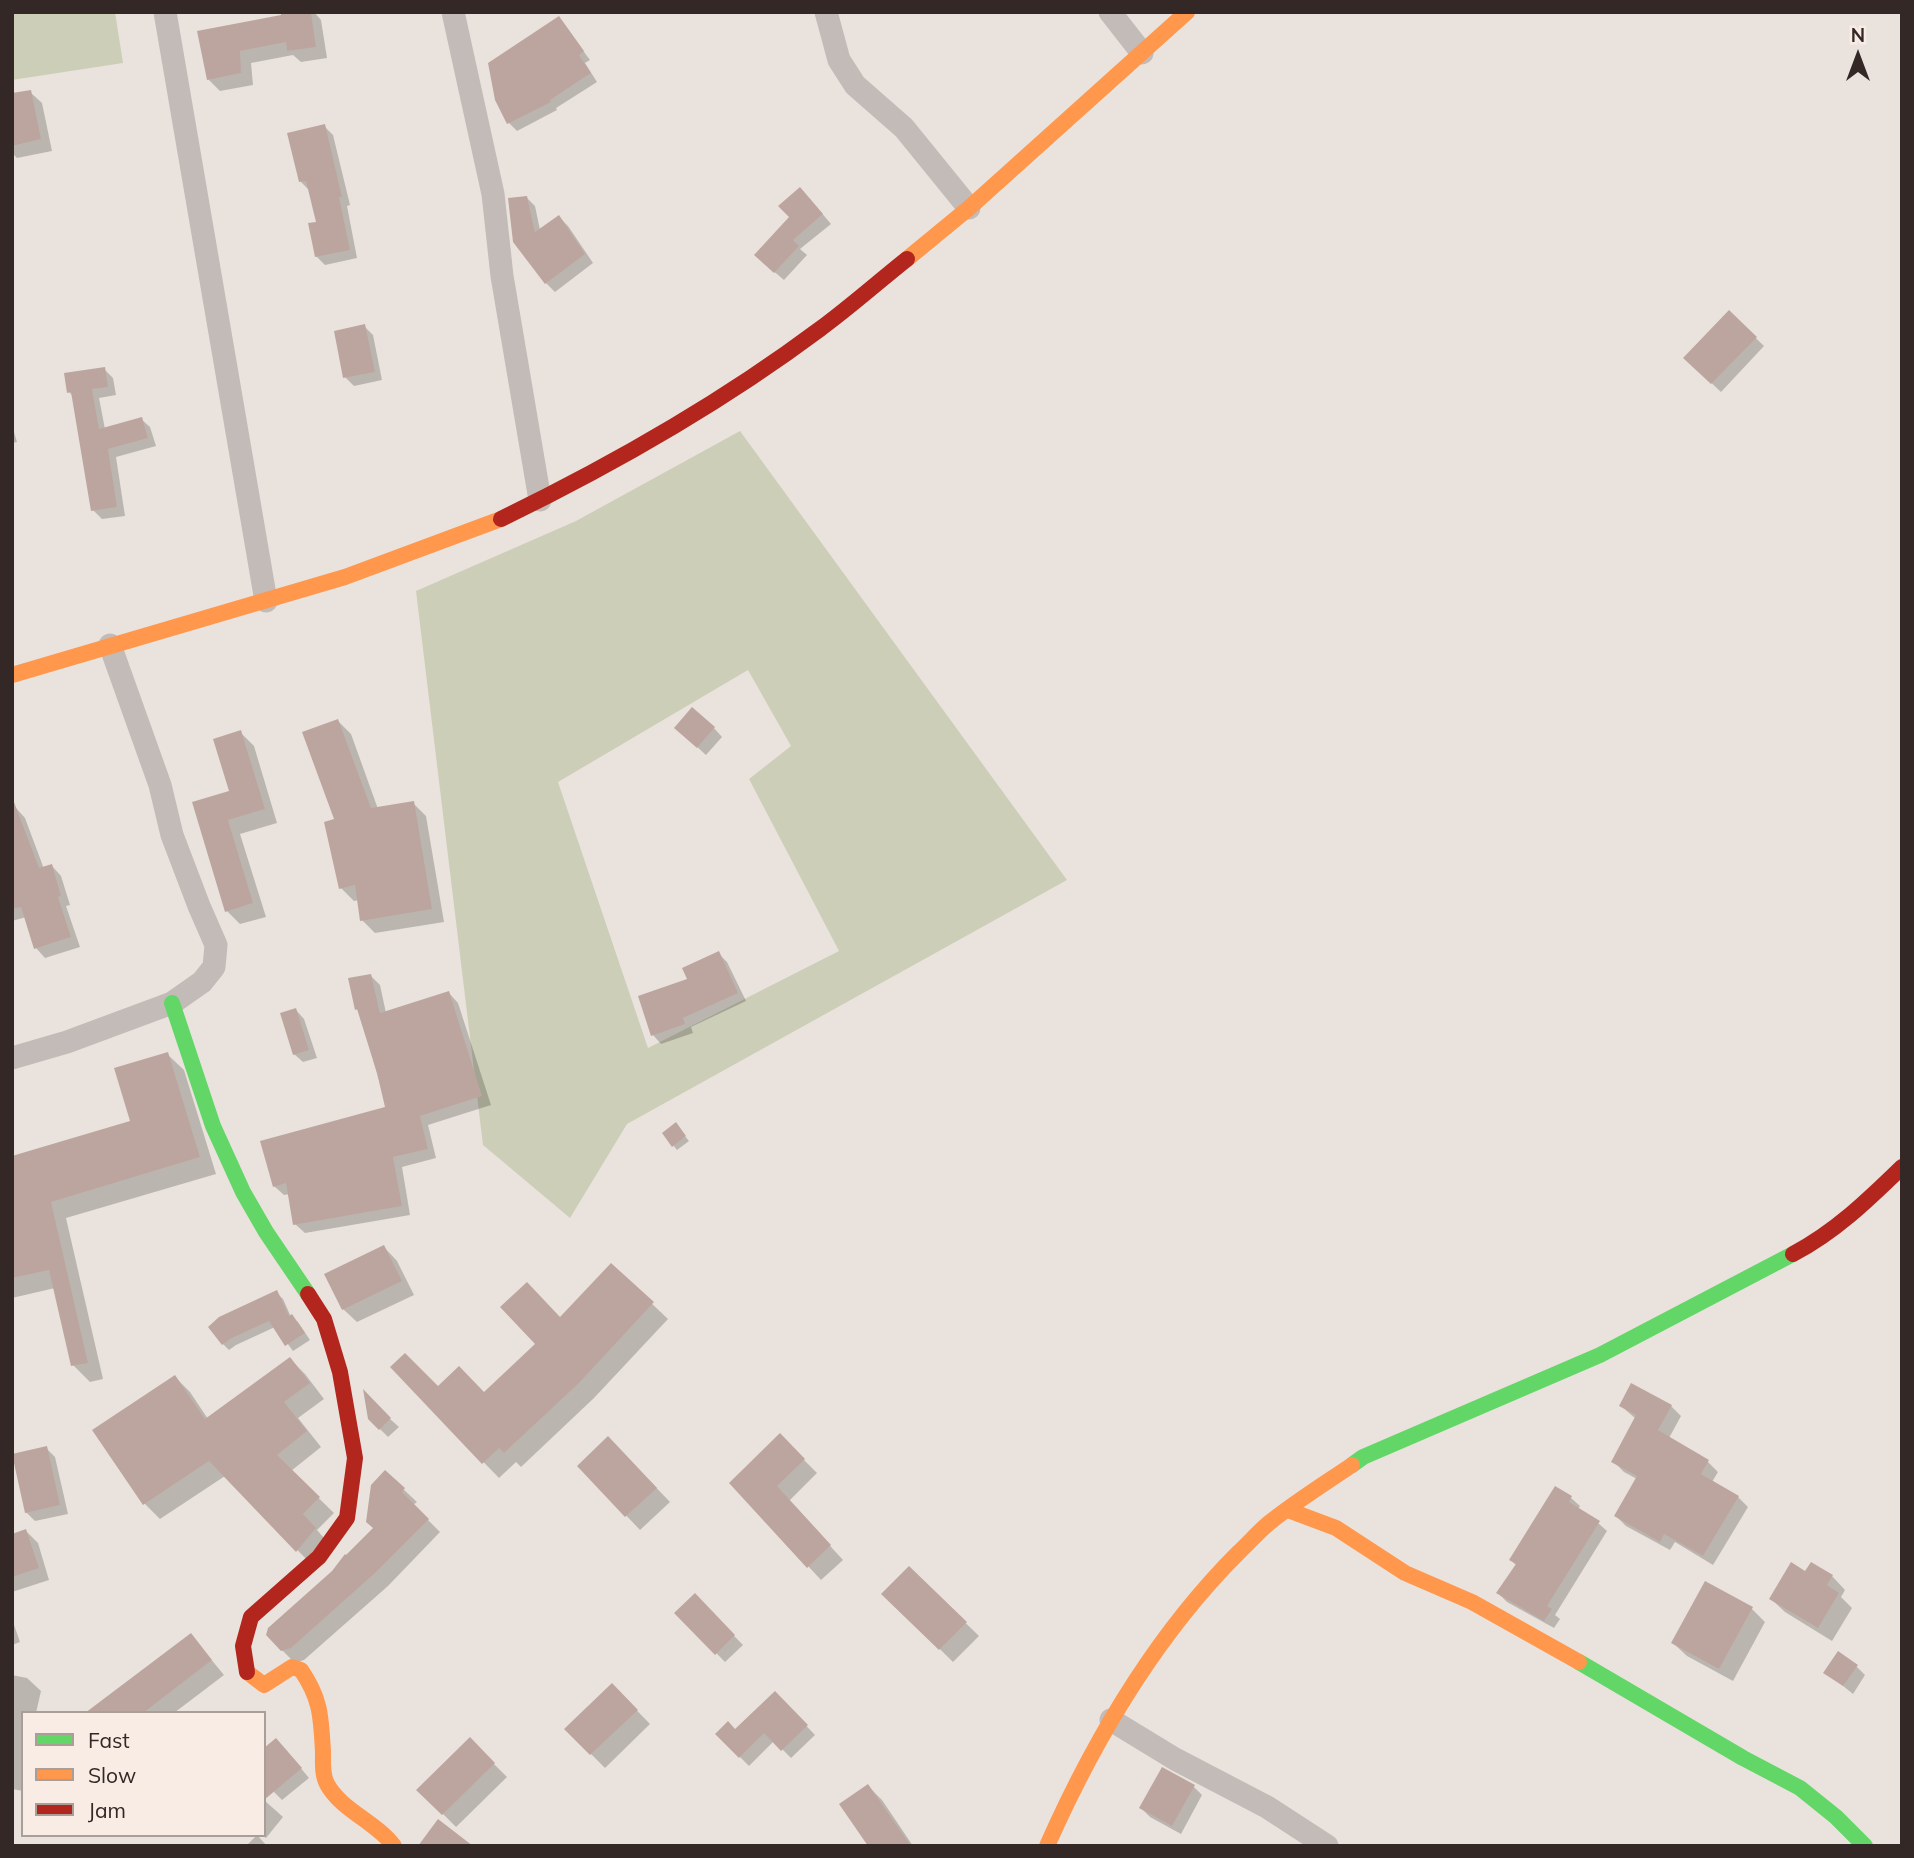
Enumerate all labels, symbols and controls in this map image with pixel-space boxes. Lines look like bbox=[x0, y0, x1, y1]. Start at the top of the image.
north arrow bbox=[1823, 21, 1893, 91]
text: N bbox=[1851, 23, 1865, 47]
legend bbox=[21, 1711, 266, 1837]
text: Fast bbox=[88, 1727, 130, 1753]
text: Slow bbox=[88, 1762, 136, 1788]
text: Jam bbox=[88, 1797, 126, 1823]

